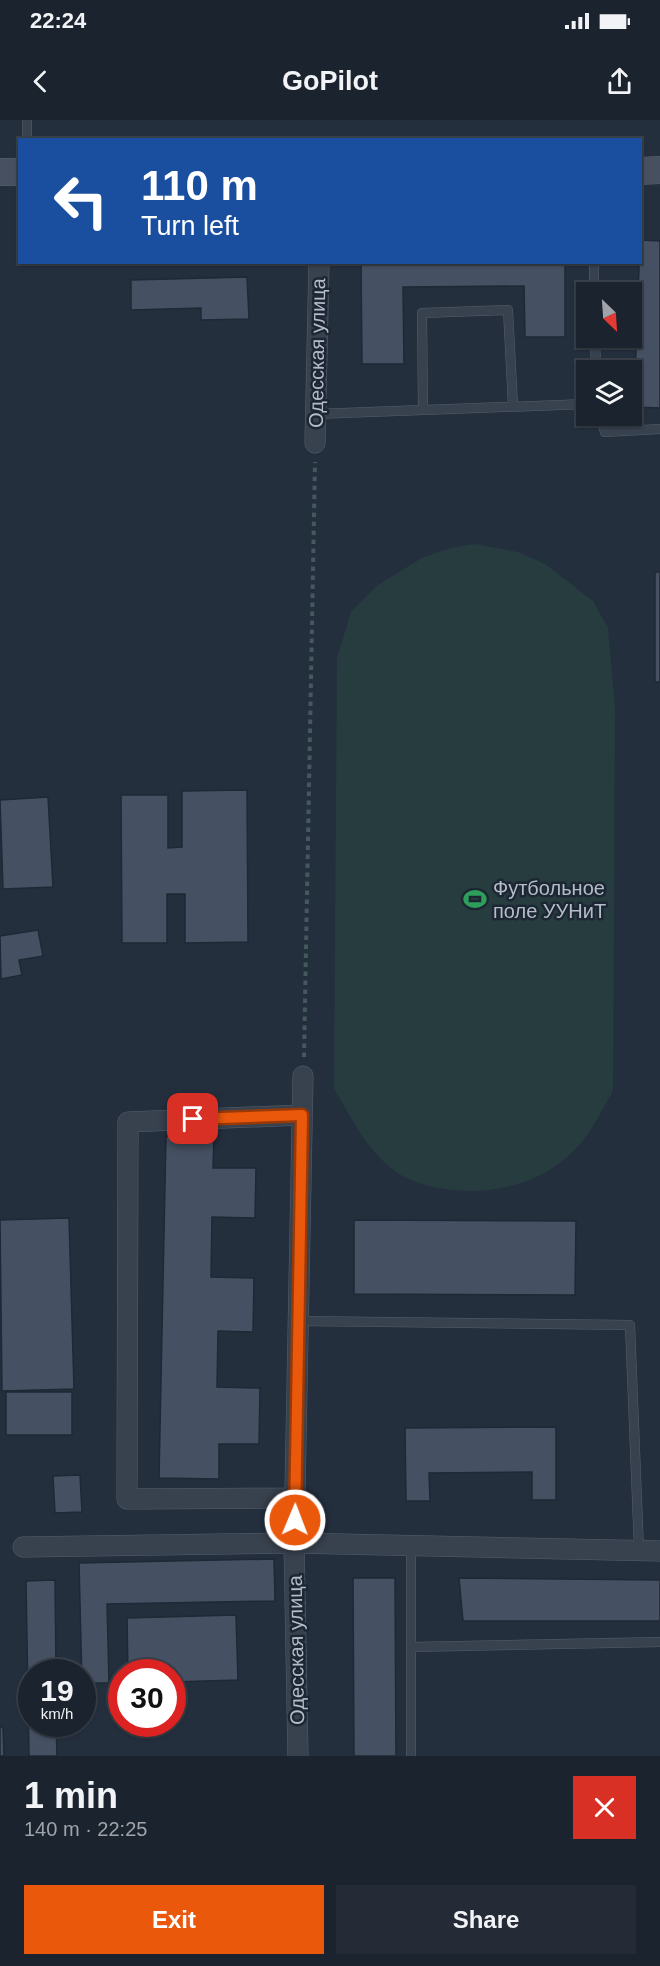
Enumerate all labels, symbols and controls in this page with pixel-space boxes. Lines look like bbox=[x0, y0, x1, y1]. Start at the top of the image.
text: 22:24 bbox=[30, 8, 86, 33]
icon: back bbox=[24, 65, 57, 98]
icon: share bbox=[603, 65, 636, 98]
text: GoPilot bbox=[282, 66, 378, 96]
icon: left bbox=[42, 162, 120, 240]
text: 110 m bbox=[141, 162, 258, 209]
text: Turn left bbox=[141, 211, 239, 241]
street label: Одесская улица bbox=[305, 277, 329, 428]
north arrow bbox=[576, 282, 642, 348]
map controls bbox=[576, 282, 642, 426]
button: layers bbox=[576, 360, 642, 426]
place label: Футбольное поле УУНиТ bbox=[493, 877, 606, 922]
sports icon: Футбольное поле УУНиТ bbox=[462, 886, 488, 912]
pin bbox=[167, 1093, 218, 1144]
icon: arrive bbox=[176, 1102, 209, 1135]
position arrow bbox=[263, 1488, 327, 1552]
street label: Одесская улица bbox=[284, 1574, 308, 1725]
speed limit sign: 30 bbox=[108, 1659, 186, 1737]
text: 19 bbox=[40, 1674, 74, 1707]
text: km/h bbox=[41, 1705, 73, 1722]
text: 1 min bbox=[24, 1775, 118, 1816]
button: close bbox=[573, 1776, 636, 1839]
text: 140 m · 22:25 bbox=[24, 1818, 147, 1840]
button: Exit bbox=[24, 1885, 324, 1954]
button: Share bbox=[336, 1885, 636, 1954]

